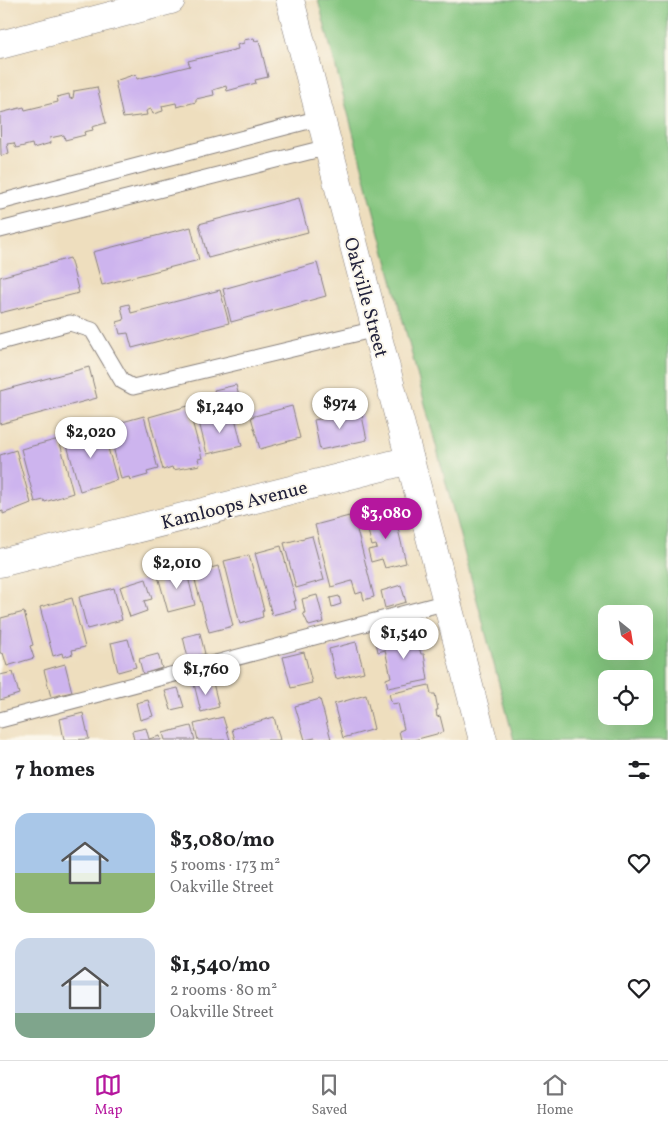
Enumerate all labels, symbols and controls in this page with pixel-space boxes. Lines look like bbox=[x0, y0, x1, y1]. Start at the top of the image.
street label: Oakville Street bbox=[337, 235, 394, 361]
pin: $974 bbox=[310, 388, 370, 430]
pin: $1,240 bbox=[179, 392, 261, 434]
text: $974 bbox=[323, 393, 357, 415]
text: $1,240 bbox=[196, 397, 244, 419]
pin: $2,020 bbox=[50, 416, 132, 459]
text: $2,020 bbox=[66, 422, 116, 444]
street label: Kamloops Avenue bbox=[159, 475, 310, 537]
pin: $3,080 bbox=[345, 498, 427, 540]
text: $3,080 bbox=[361, 503, 411, 525]
pin: $2,010 bbox=[136, 548, 218, 590]
text: $2,010 bbox=[153, 553, 201, 575]
north arrow bbox=[598, 605, 652, 660]
map controls bbox=[598, 605, 653, 725]
pin: $1,540 bbox=[363, 618, 445, 660]
text: $1,540 bbox=[381, 623, 427, 645]
pin: $1,760 bbox=[165, 654, 247, 696]
text: $1,760 bbox=[183, 659, 229, 681]
button: locate bbox=[598, 670, 653, 725]
text: 7 homes bbox=[15, 756, 95, 785]
icon: filters bbox=[625, 756, 653, 784]
text: $3,080/mo bbox=[170, 826, 275, 855]
icon: home bbox=[55, 833, 115, 893]
icon: heart bbox=[625, 849, 653, 877]
text: 5 rooms · 173 m² bbox=[170, 855, 280, 877]
text: Oakville Street bbox=[170, 877, 274, 899]
text: $1,540/mo bbox=[170, 951, 270, 980]
icon: home bbox=[55, 958, 115, 1018]
icon: heart bbox=[625, 974, 653, 1002]
text: 2 rooms · 80 m² bbox=[170, 980, 277, 1002]
text: Oakville Street bbox=[170, 1002, 274, 1024]
tab: Map bbox=[94, 1071, 123, 1120]
tab: Saved bbox=[311, 1071, 348, 1120]
tab: Home bbox=[536, 1071, 574, 1120]

